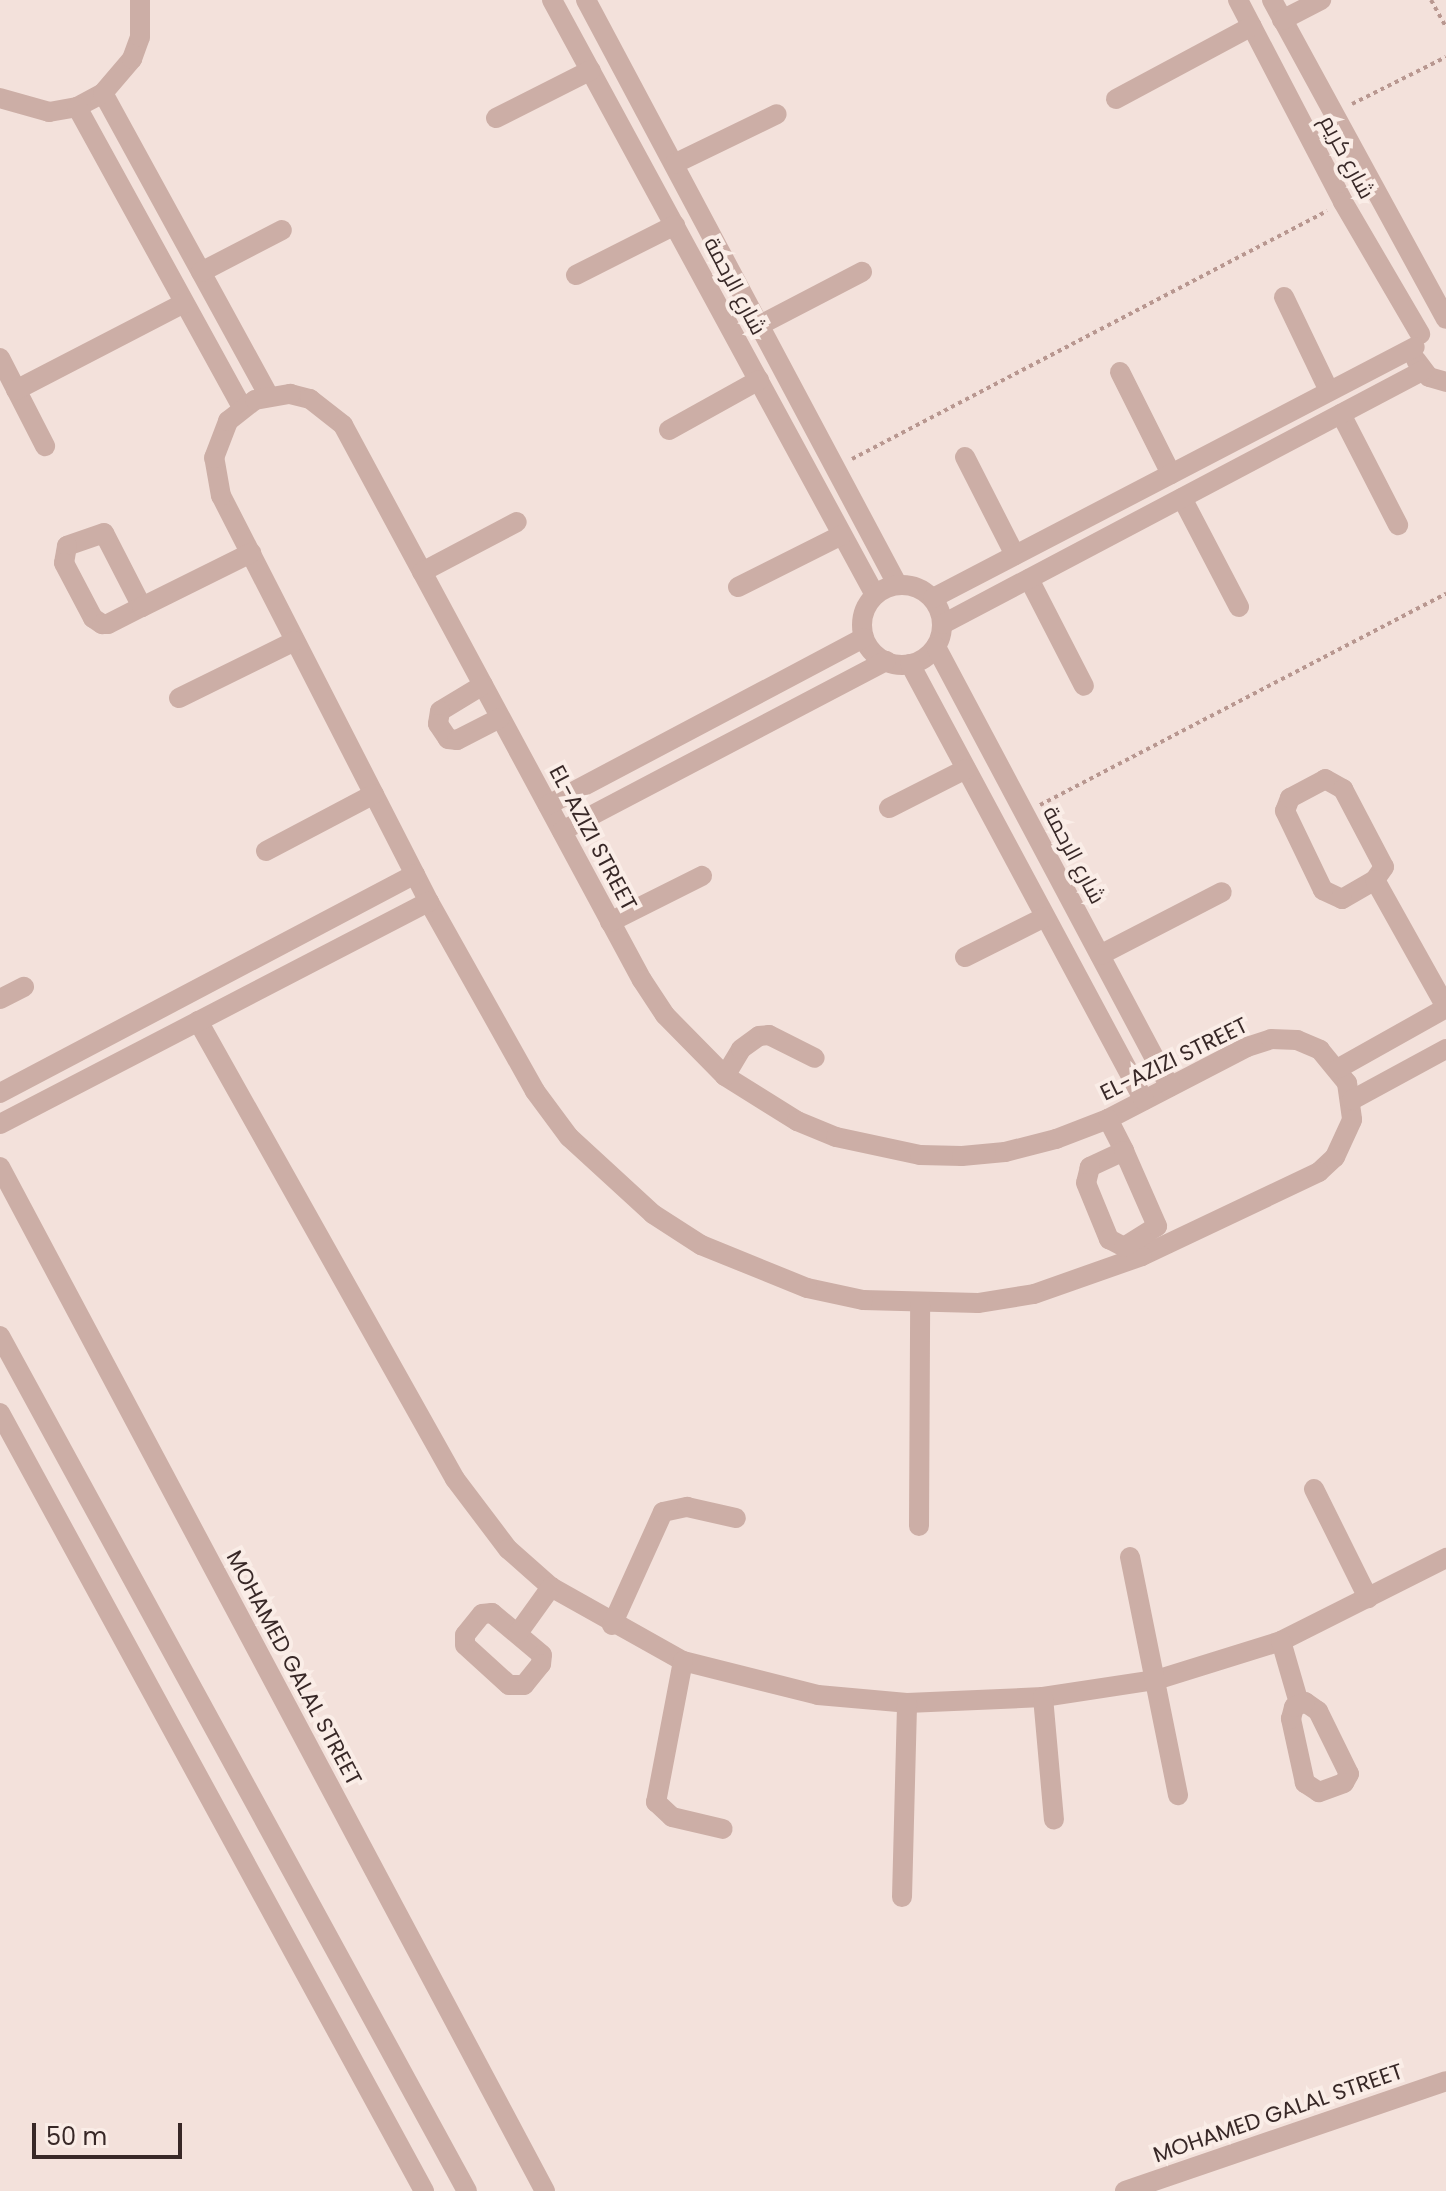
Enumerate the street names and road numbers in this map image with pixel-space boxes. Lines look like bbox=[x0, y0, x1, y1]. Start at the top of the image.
street label: شارع كريم bbox=[1314, 111, 1380, 203]
street label: شارع الرحمة bbox=[698, 233, 772, 339]
street label: EL-AZIZI STREET bbox=[544, 761, 642, 915]
street label: شارع الرحمة bbox=[1037, 802, 1111, 908]
street label: EL-AZIZI STREET bbox=[1096, 1012, 1252, 1106]
street label: MOHAMED GALAL STREET bbox=[221, 1546, 367, 1790]
street label: MOHAMED GALAL STREET bbox=[1150, 2058, 1406, 2168]

